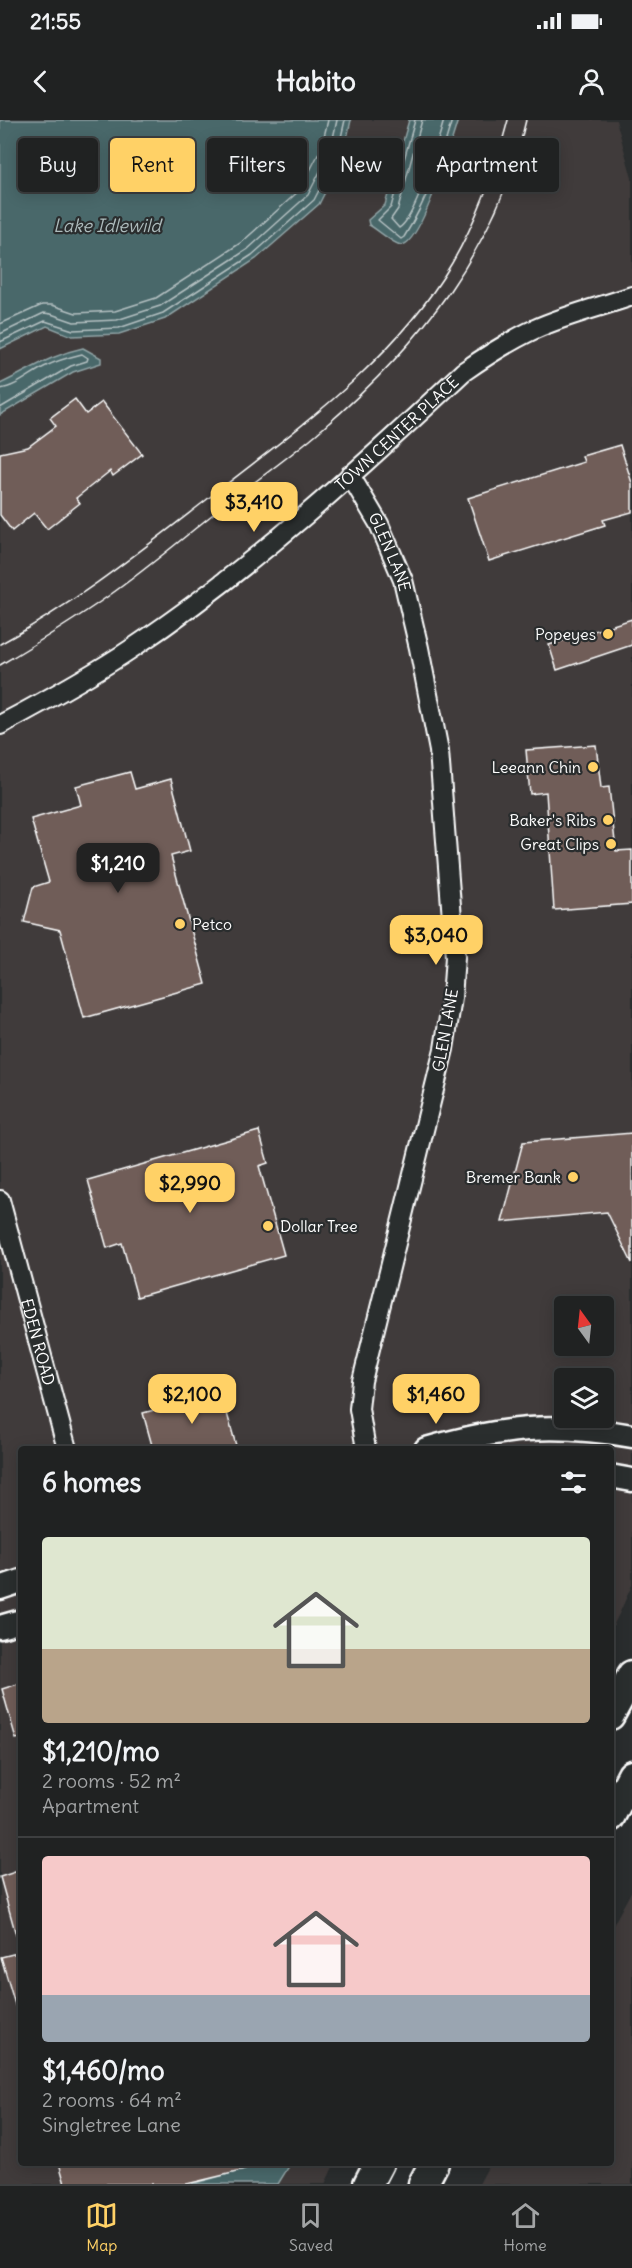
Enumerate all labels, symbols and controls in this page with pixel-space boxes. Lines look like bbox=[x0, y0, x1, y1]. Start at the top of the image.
text: 21:55 bbox=[30, 7, 81, 35]
text: Habito bbox=[276, 64, 356, 98]
icon: back bbox=[24, 65, 57, 98]
icon: person bbox=[575, 65, 608, 98]
chip: Buy bbox=[18, 138, 98, 192]
chip: Rent bbox=[110, 138, 195, 192]
chip: Filters bbox=[207, 138, 307, 192]
chip: New bbox=[319, 138, 403, 192]
chip: Apartment bbox=[415, 138, 559, 192]
water label: Lake Idlewild bbox=[53, 214, 163, 237]
street label: TOWN CENTER PLACE bbox=[331, 372, 463, 495]
pin: $3,410 bbox=[205, 482, 303, 533]
text: $3,410 bbox=[225, 489, 283, 514]
street label: GLEN LANE bbox=[364, 509, 415, 593]
place label: Popeyes bbox=[535, 624, 596, 644]
marker: Popeyes bbox=[601, 627, 615, 641]
place label: Leeann Chin bbox=[491, 757, 581, 777]
marker: Leeann Chin bbox=[586, 760, 600, 774]
place label: Baker's Ribs bbox=[509, 810, 596, 830]
marker: Baker's Ribs bbox=[601, 813, 615, 827]
place label: Great Clips bbox=[520, 834, 599, 854]
marker: Great Clips bbox=[604, 837, 618, 851]
pin: $1,210 bbox=[69, 843, 167, 894]
text: $1,210 bbox=[91, 850, 145, 875]
place label: Petco bbox=[192, 914, 232, 934]
pin: $3,040 bbox=[387, 915, 485, 966]
marker: Petco bbox=[173, 917, 187, 931]
text: $3,040 bbox=[404, 922, 468, 947]
street label: GLEN LANE bbox=[428, 987, 462, 1073]
pin: $2,990 bbox=[141, 1163, 239, 1214]
place label: Bremer Bank bbox=[466, 1167, 561, 1187]
text: $2,990 bbox=[159, 1170, 221, 1195]
marker: Bremer Bank bbox=[566, 1170, 580, 1184]
place label: Dollar Tree bbox=[280, 1216, 358, 1236]
marker: Dollar Tree bbox=[261, 1219, 275, 1233]
street label: EDEN ROAD bbox=[17, 1296, 59, 1388]
north arrow bbox=[554, 1296, 614, 1356]
map controls bbox=[554, 1296, 614, 1428]
button: layers bbox=[554, 1368, 614, 1428]
pin: $2,100 bbox=[143, 1374, 241, 1425]
pin: $1,460 bbox=[387, 1374, 485, 1425]
text: $2,100 bbox=[162, 1381, 222, 1406]
text: $1,460 bbox=[407, 1381, 465, 1406]
text: 6 homes bbox=[42, 1466, 141, 1499]
icon: filters bbox=[557, 1466, 590, 1499]
icon: home bbox=[262, 1576, 370, 1684]
text: $1,210/mo bbox=[42, 1735, 160, 1768]
text: 2 rooms · 52 m² bbox=[42, 1768, 181, 1793]
text: Apartment bbox=[42, 1793, 139, 1818]
icon: home bbox=[262, 1895, 370, 2003]
text: $1,460/mo bbox=[42, 2054, 165, 2087]
text: 2 rooms · 64 m² bbox=[42, 2087, 182, 2112]
text: Singletree Lane bbox=[42, 2112, 181, 2137]
tab: Map bbox=[85, 2199, 118, 2255]
tab: Saved bbox=[289, 2199, 333, 2255]
tab: Home bbox=[504, 2199, 547, 2255]

